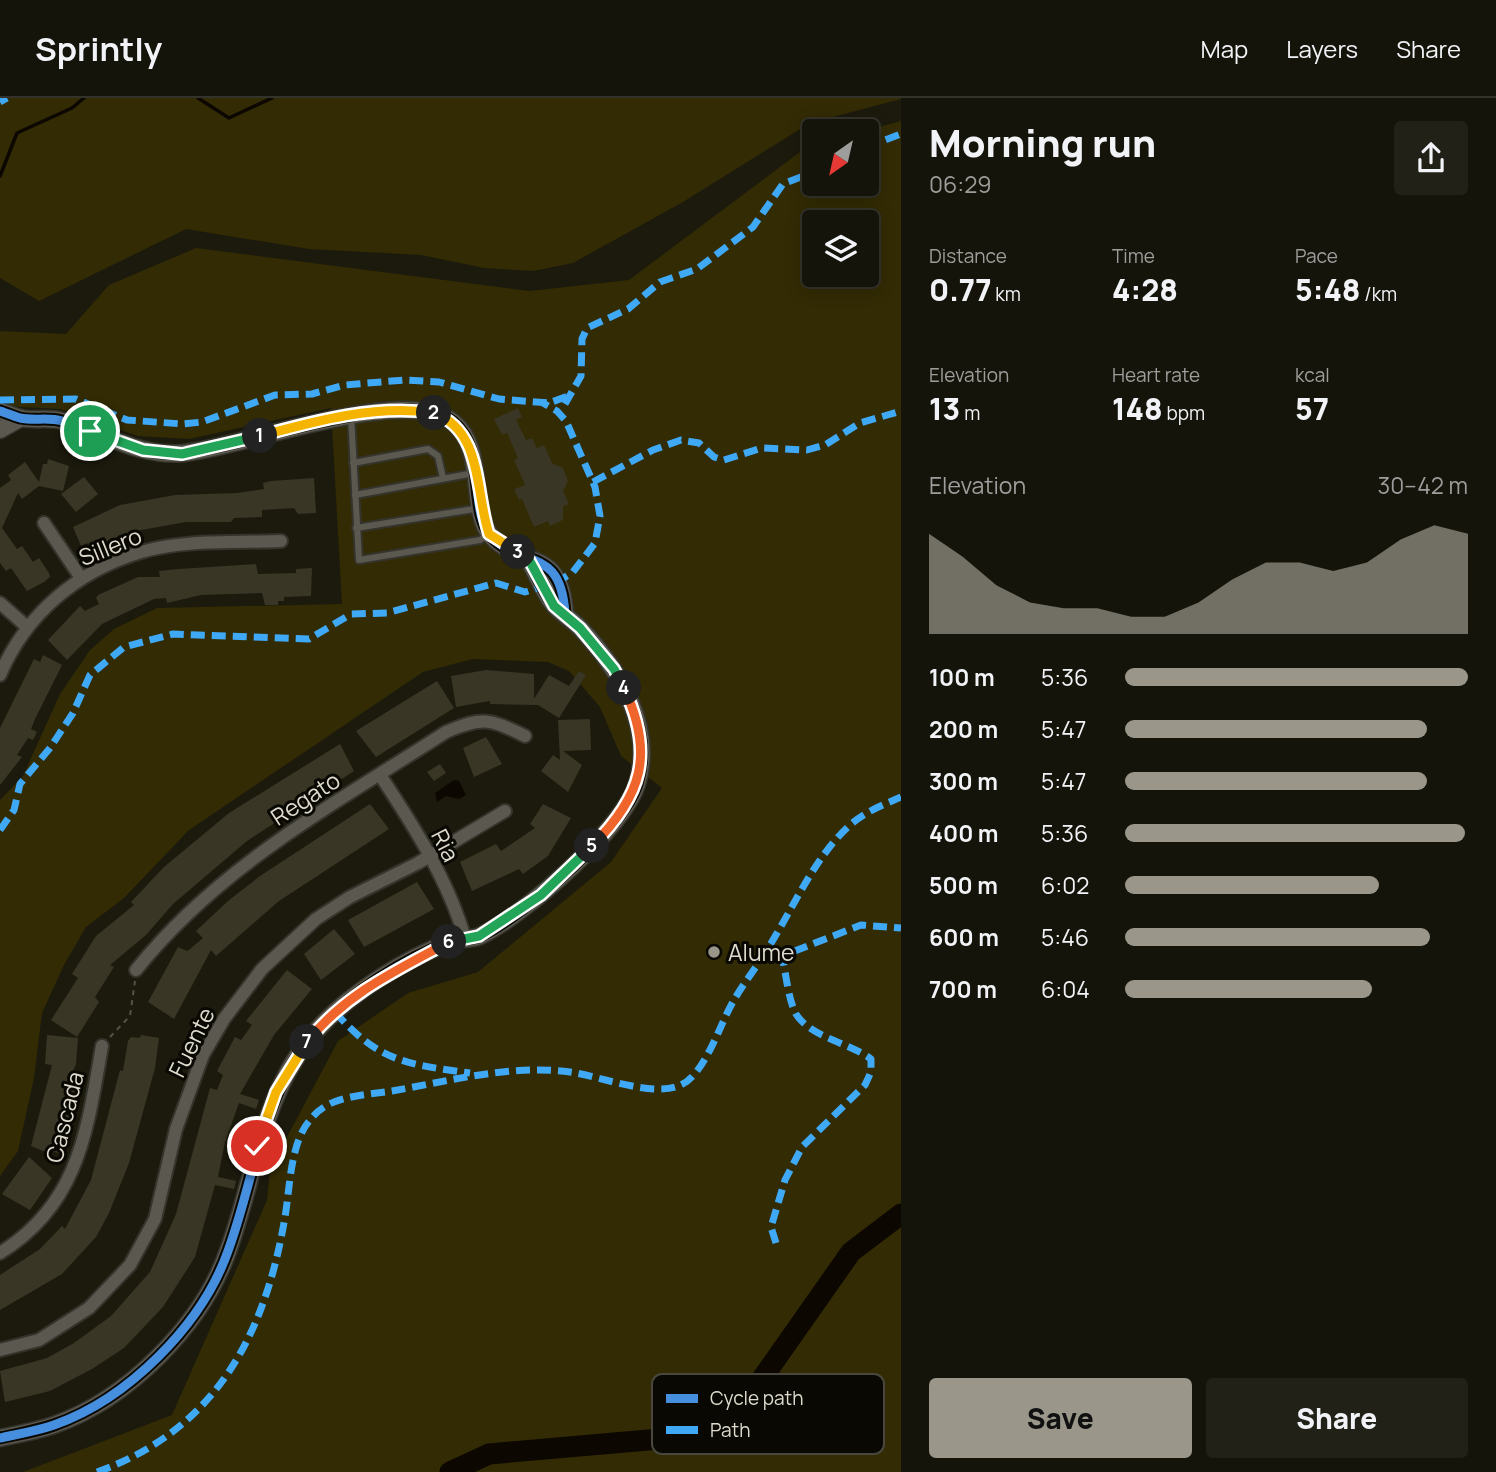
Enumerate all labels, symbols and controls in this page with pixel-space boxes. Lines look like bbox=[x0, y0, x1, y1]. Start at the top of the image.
text: Sprintly bbox=[35, 26, 162, 71]
text: Map bbox=[1201, 32, 1248, 65]
text: Layers bbox=[1286, 32, 1358, 65]
text: Share bbox=[1396, 32, 1461, 65]
text: Morning run bbox=[929, 116, 1156, 168]
north arrow bbox=[802, 119, 878, 196]
map controls bbox=[802, 119, 879, 287]
button: share bbox=[1394, 121, 1468, 195]
text: 06:29 bbox=[929, 168, 992, 200]
button: layers bbox=[802, 210, 879, 287]
text: Distance bbox=[929, 243, 1007, 269]
text: Time bbox=[1112, 243, 1155, 269]
text: Pace bbox=[1295, 243, 1338, 269]
text: 0.77 bbox=[929, 269, 991, 310]
text: 4:28 bbox=[1112, 269, 1178, 310]
text: 5:48 bbox=[1295, 269, 1361, 310]
text: km bbox=[991, 281, 1021, 307]
text: /km bbox=[1361, 281, 1397, 307]
text: Elevation bbox=[929, 362, 1009, 388]
text: Heart rate bbox=[1112, 362, 1200, 388]
text: kcal bbox=[1295, 362, 1330, 388]
text: 13 bbox=[929, 388, 960, 429]
text: 148 bbox=[1112, 388, 1163, 429]
text: 57 bbox=[1295, 388, 1329, 429]
pin: 2 bbox=[416, 396, 452, 430]
text: 2 bbox=[428, 399, 439, 425]
text: m bbox=[960, 400, 980, 426]
text: bpm bbox=[1163, 400, 1205, 426]
pin bbox=[60, 401, 120, 461]
icon: arrive bbox=[71, 412, 109, 450]
pin: 1 bbox=[243, 418, 278, 454]
text: 1 bbox=[255, 422, 264, 448]
text: Elevation bbox=[929, 469, 1026, 501]
text: 30–42 m bbox=[1378, 469, 1468, 501]
street label: Sillero bbox=[74, 519, 146, 573]
pin: 3 bbox=[500, 534, 536, 570]
text: 3 bbox=[512, 538, 523, 564]
text: 100 m bbox=[929, 661, 995, 693]
text: 5:36 bbox=[1041, 661, 1088, 693]
pin: 4 bbox=[606, 670, 642, 706]
text: 4 bbox=[618, 674, 629, 700]
text: 200 m bbox=[929, 713, 998, 745]
text: 5:47 bbox=[1041, 713, 1086, 745]
street label: Regato bbox=[264, 764, 346, 832]
text: 300 m bbox=[929, 765, 998, 797]
text: 5:47 bbox=[1041, 765, 1086, 797]
text: 400 m bbox=[929, 817, 999, 849]
text: 5:36 bbox=[1041, 817, 1088, 849]
street label: Ria bbox=[424, 823, 468, 867]
pin: 5 bbox=[574, 828, 610, 864]
text: 5 bbox=[586, 832, 597, 858]
text: 500 m bbox=[929, 869, 998, 901]
text: 6:02 bbox=[1041, 869, 1089, 901]
text: 600 m bbox=[929, 921, 999, 953]
text: 5:46 bbox=[1041, 921, 1089, 953]
pin: 6 bbox=[432, 924, 466, 960]
text: 6 bbox=[443, 928, 454, 954]
place label: Alume bbox=[728, 936, 794, 968]
marker: Alume bbox=[706, 944, 722, 960]
text: 700 m bbox=[929, 973, 997, 1005]
text: 6:04 bbox=[1041, 973, 1090, 1005]
street label: Fuente bbox=[160, 1002, 222, 1082]
pin: 7 bbox=[290, 1024, 324, 1060]
text: 7 bbox=[301, 1028, 312, 1054]
street label: Cascada bbox=[37, 1068, 91, 1166]
pin bbox=[227, 1116, 287, 1176]
icon: check bbox=[238, 1127, 276, 1165]
legend bbox=[652, 1374, 884, 1454]
button: Save bbox=[929, 1378, 1192, 1458]
button: Share bbox=[1206, 1378, 1468, 1458]
text: Cycle path bbox=[710, 1385, 804, 1411]
text: Path bbox=[710, 1417, 750, 1443]

